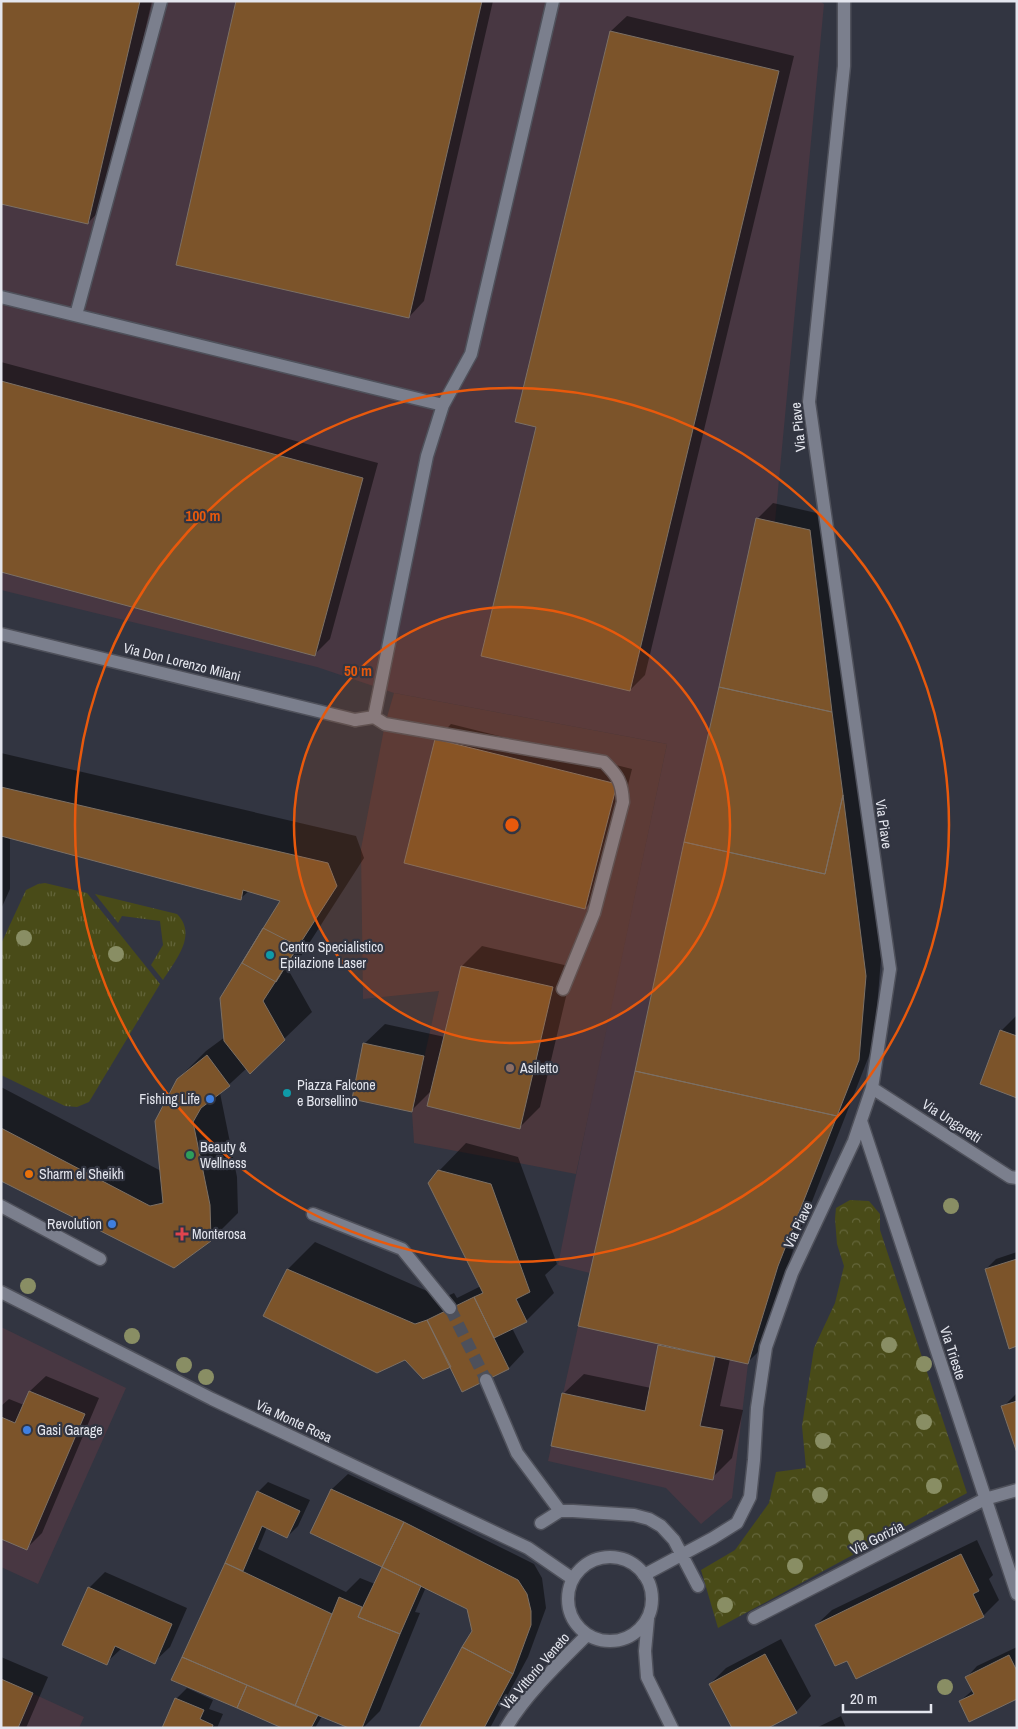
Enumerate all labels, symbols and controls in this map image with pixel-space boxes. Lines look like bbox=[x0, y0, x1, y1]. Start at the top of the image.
street label: Via Piave bbox=[786, 401, 810, 453]
text: 100 m bbox=[186, 505, 220, 526]
street label: Via Don Lorenzo Milani bbox=[121, 639, 243, 685]
text: 50 m bbox=[344, 660, 372, 681]
street label: Via Piave bbox=[872, 798, 896, 850]
centre of rings bbox=[503, 816, 521, 834]
place label: Centro Specialistico Epilazione Laser bbox=[280, 938, 383, 972]
marker: Centro Specialistico Epilazione Laser bbox=[264, 949, 276, 961]
place label: Asiletto bbox=[519, 1059, 558, 1077]
marker: Asiletto bbox=[504, 1062, 516, 1074]
place label: Piazza Falcone e Borsellino bbox=[297, 1076, 376, 1110]
marker: Piazza Falcone e Borsellino bbox=[281, 1087, 293, 1099]
place label: Fishing Life bbox=[139, 1090, 200, 1108]
marker: Fishing Life bbox=[204, 1093, 216, 1105]
street label: Via Ungaretti bbox=[919, 1095, 985, 1147]
place label: Beauty & Wellness bbox=[200, 1138, 247, 1172]
marker: Beauty & Wellness bbox=[184, 1149, 196, 1161]
place label: Sharm el Sheikh bbox=[39, 1165, 124, 1183]
marker: Sharm el Sheikh bbox=[23, 1168, 35, 1180]
street label: Via Piave bbox=[779, 1199, 817, 1251]
place label: Revolution bbox=[47, 1215, 102, 1233]
marker: Revolution bbox=[106, 1218, 118, 1230]
place label: Monterosa bbox=[192, 1225, 247, 1243]
marker: Monterosa bbox=[176, 1228, 188, 1240]
street label: Via Trieste bbox=[936, 1324, 970, 1382]
street label: Via Monte Rosa bbox=[253, 1395, 336, 1447]
place label: Gasi Garage bbox=[37, 1421, 103, 1439]
marker: Gasi Garage bbox=[21, 1424, 33, 1436]
street label: Via Gorizia bbox=[847, 1517, 907, 1559]
street label: Via Vittorio Veneto bbox=[497, 1629, 573, 1713]
scale bar bbox=[843, 1682, 930, 1714]
text: 20 m bbox=[850, 1688, 877, 1709]

